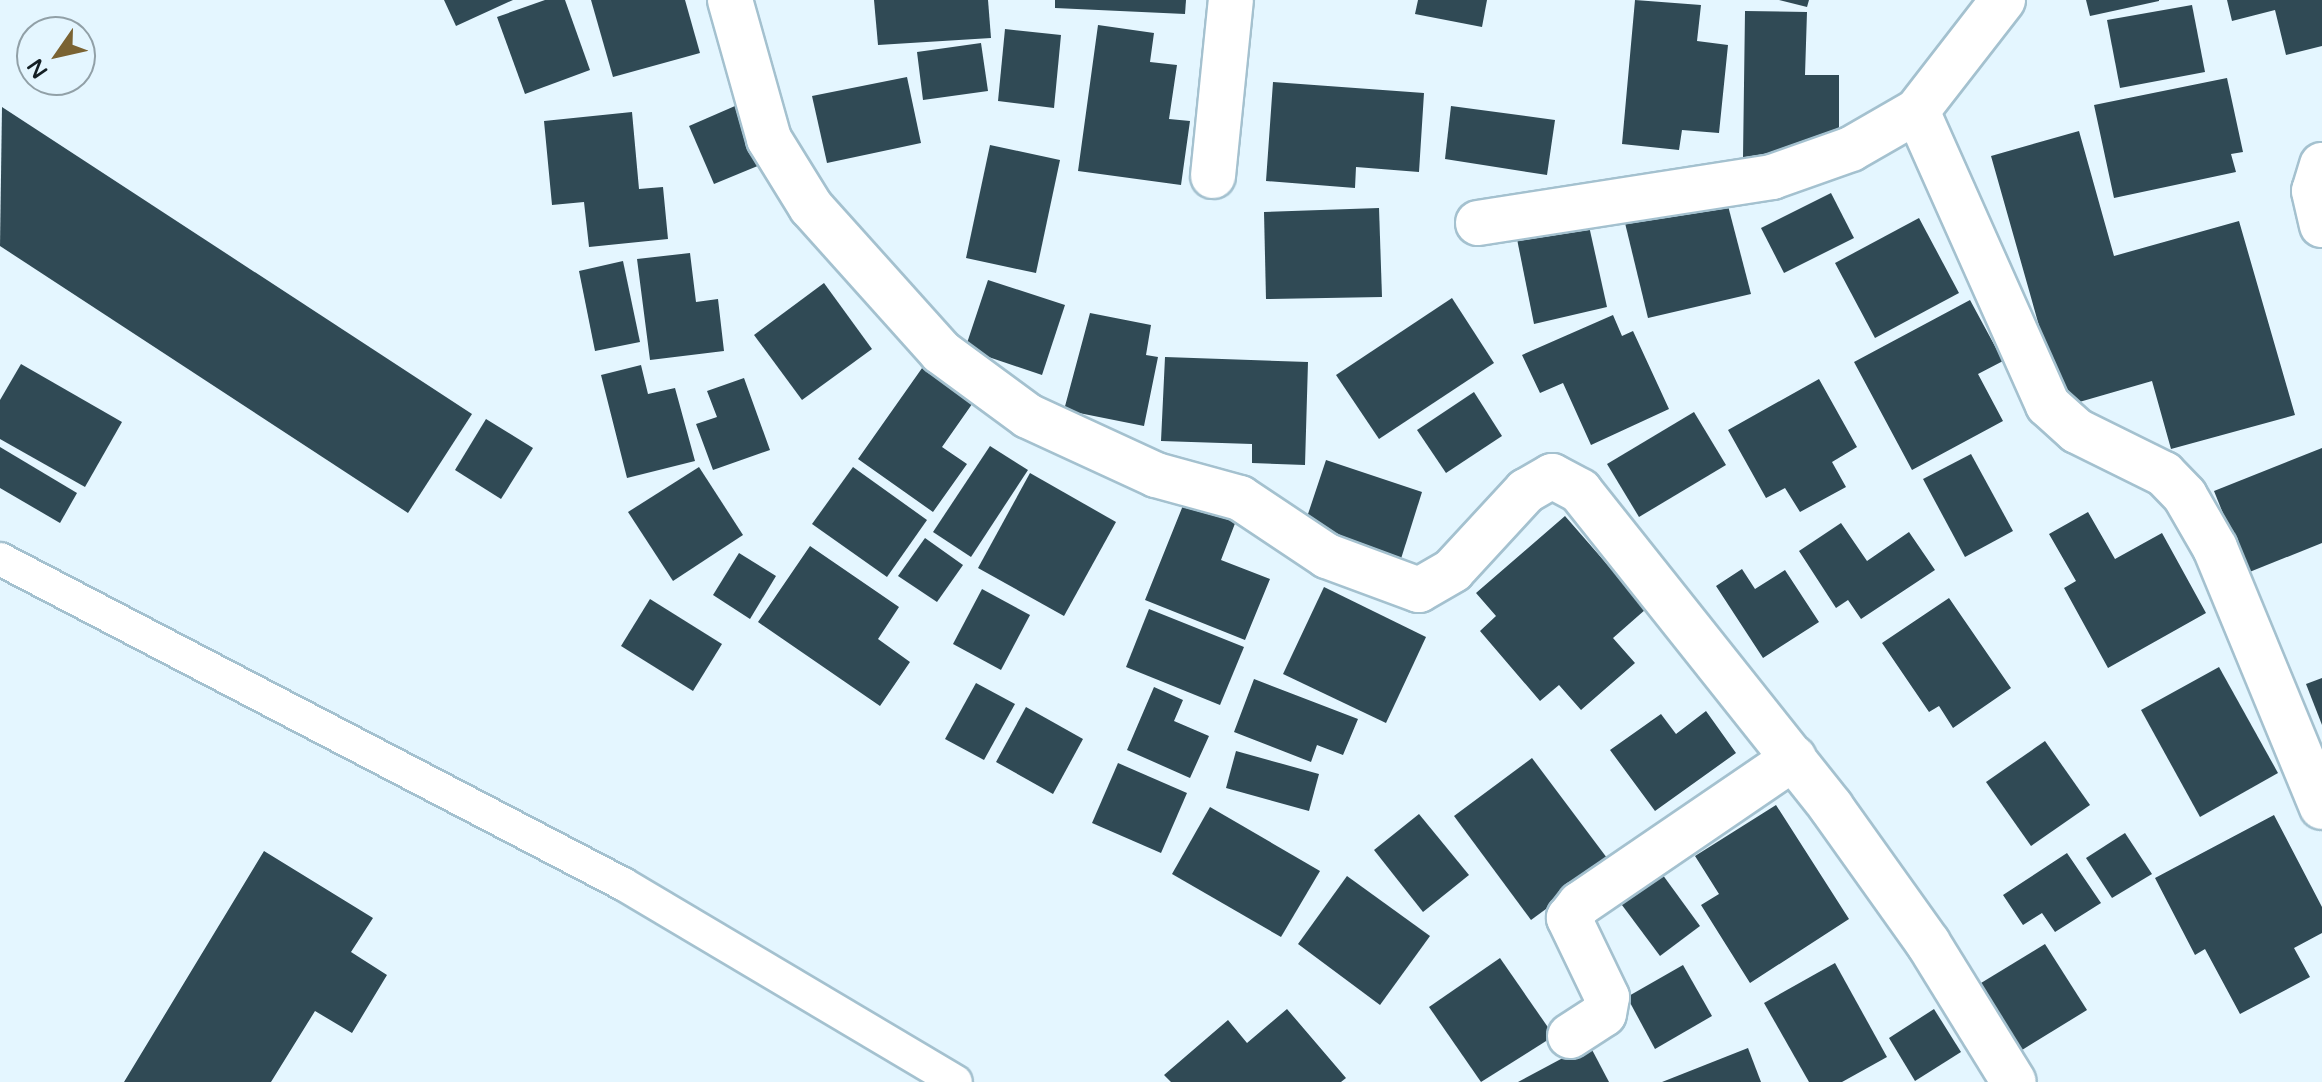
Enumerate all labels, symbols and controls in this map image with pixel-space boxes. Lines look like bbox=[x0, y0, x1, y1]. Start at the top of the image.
north arrow bbox=[16, 16, 96, 96]
text: N bbox=[22, 54, 53, 83]

